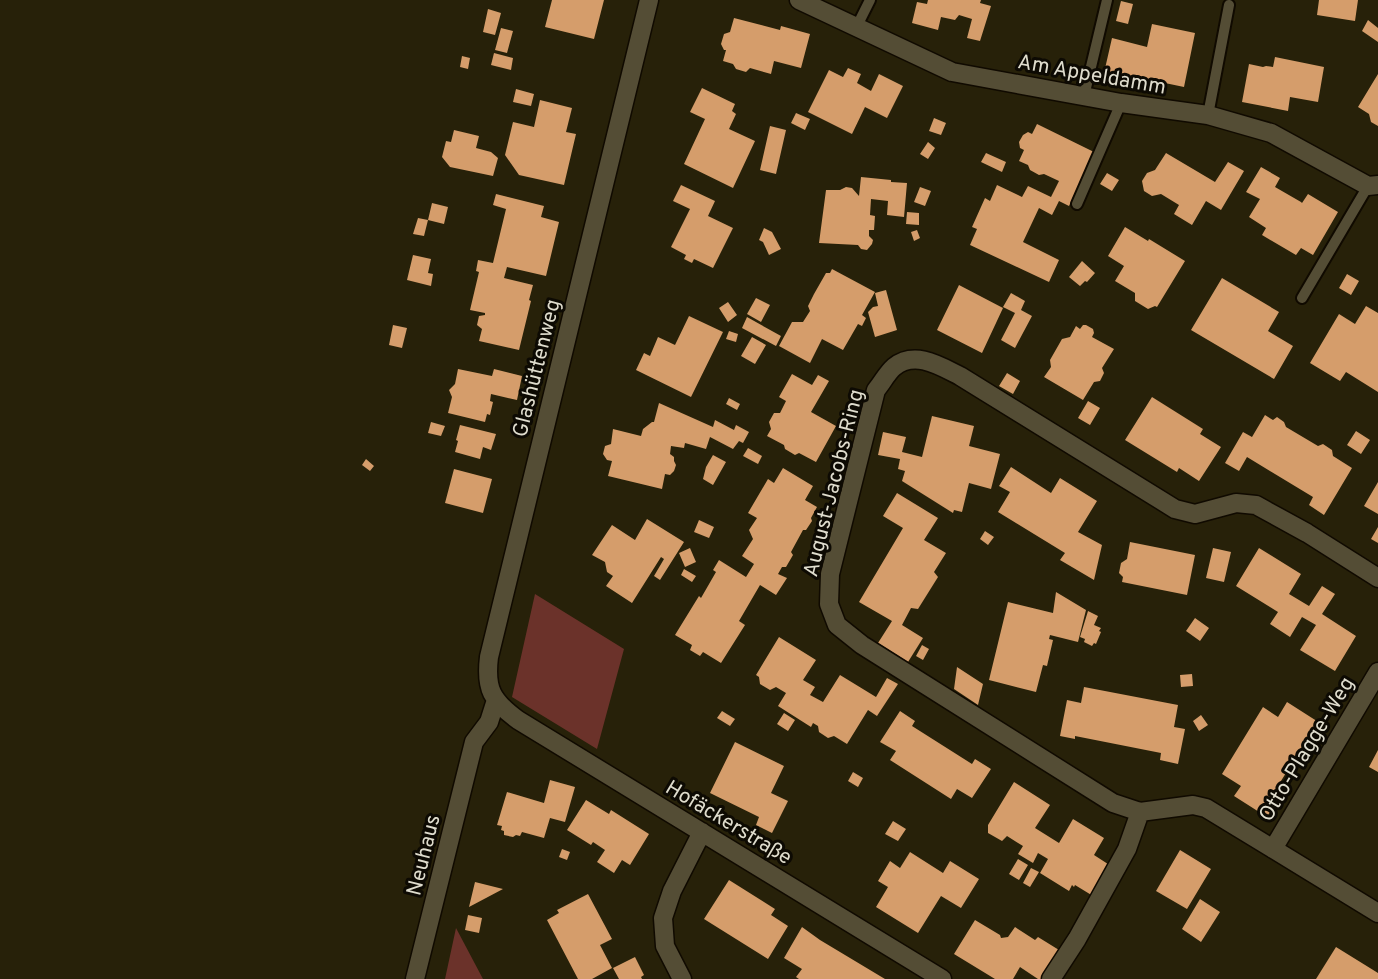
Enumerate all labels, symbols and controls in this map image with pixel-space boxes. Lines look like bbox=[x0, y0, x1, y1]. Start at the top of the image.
street label: Am Appeldamm bbox=[1015, 49, 1168, 102]
street label: Glashüttenweg bbox=[507, 297, 568, 440]
street label: August-Jacobs-Ring bbox=[798, 387, 871, 580]
street label: Otto-Plagge-Weg bbox=[1253, 672, 1361, 827]
street label: Hofäckerstraße bbox=[660, 775, 797, 872]
street label: Neuhaus bbox=[401, 812, 448, 899]

